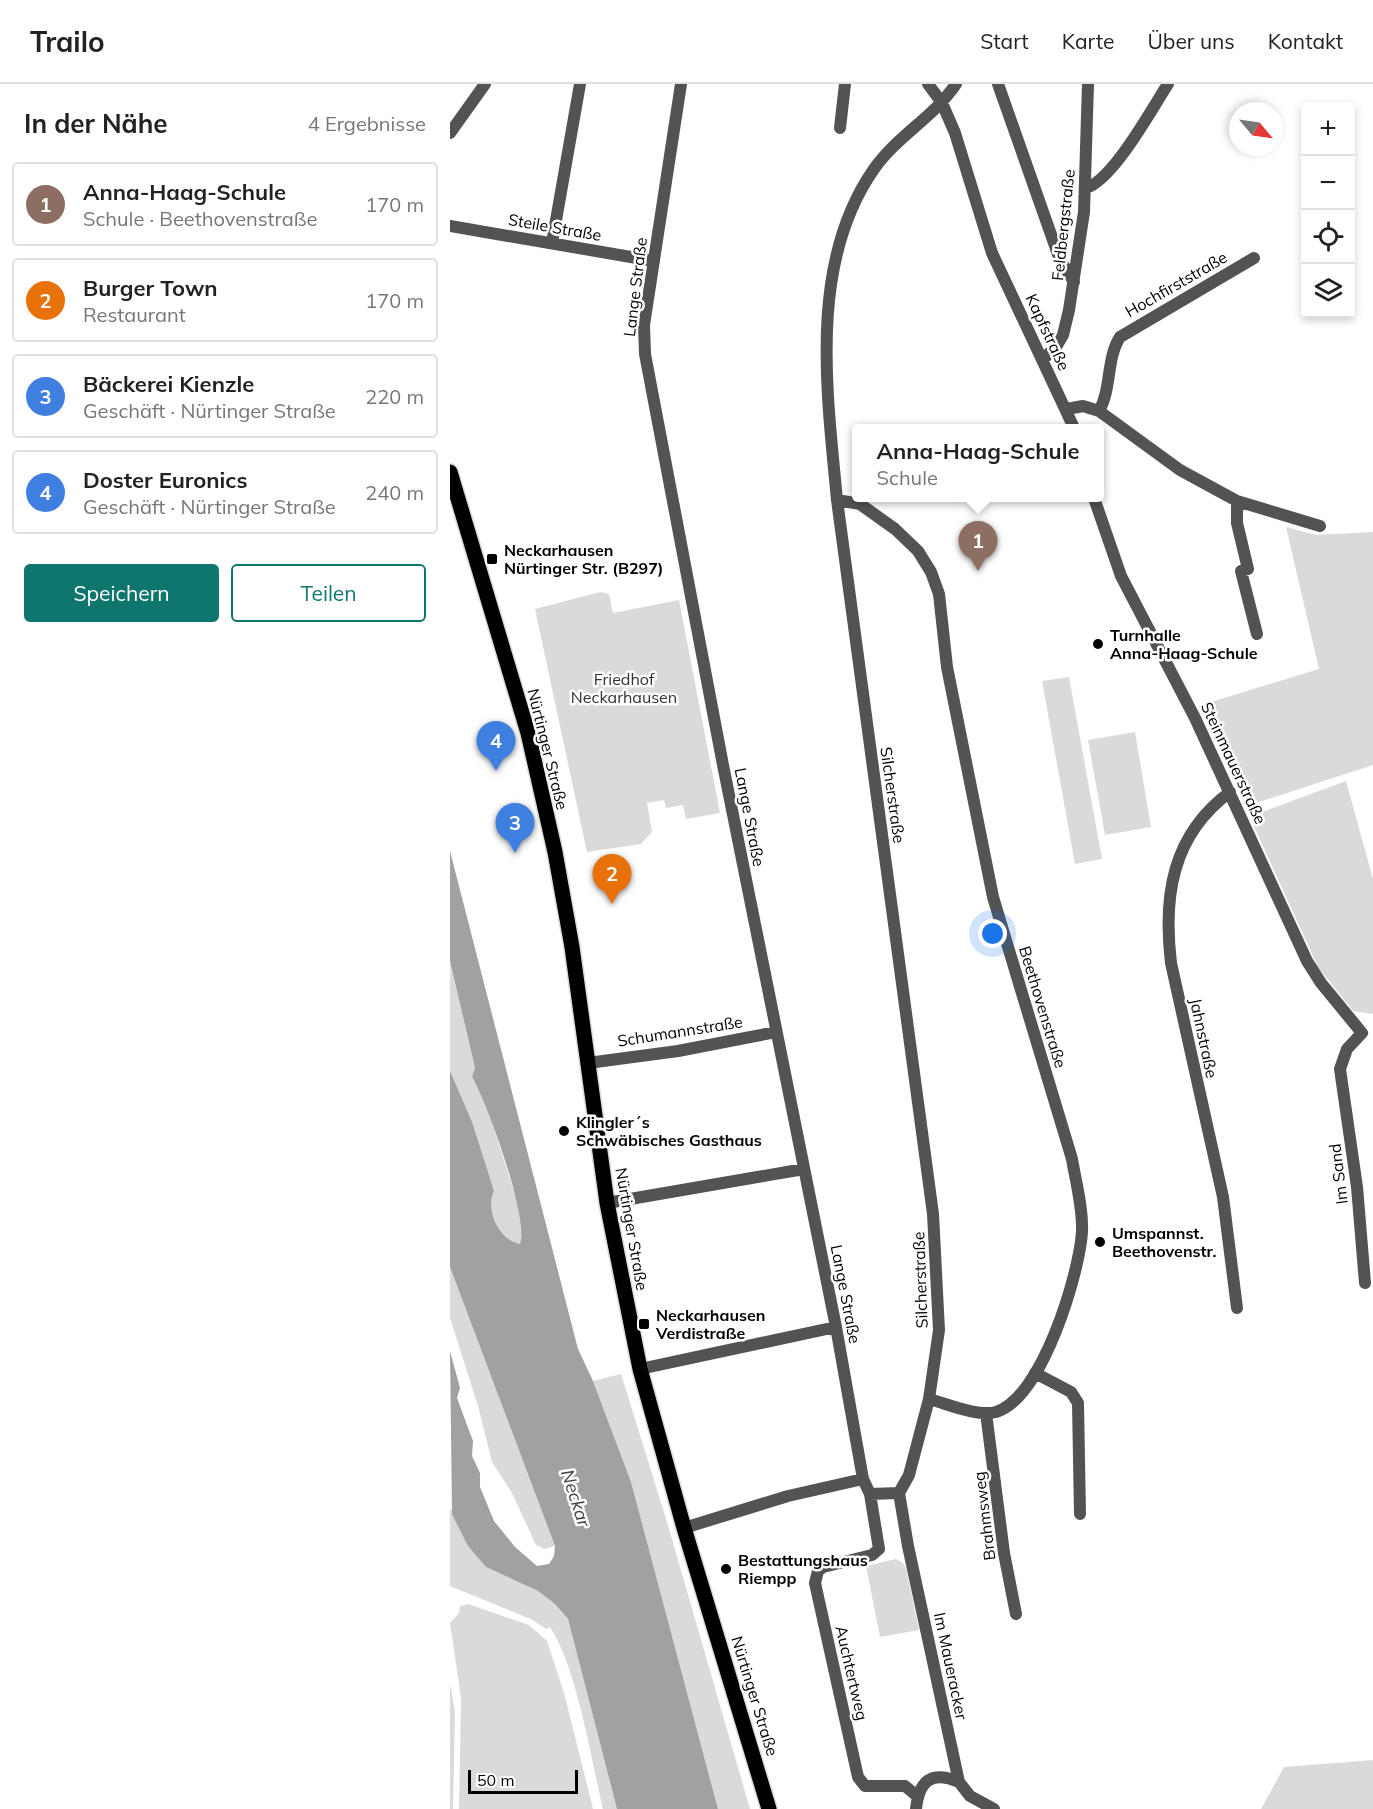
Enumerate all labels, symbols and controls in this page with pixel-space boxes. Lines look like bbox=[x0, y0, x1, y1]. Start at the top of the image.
text: Trailo bbox=[30, 24, 105, 59]
text: Start bbox=[980, 28, 1029, 54]
text: Karte bbox=[1062, 28, 1114, 54]
text: Über uns bbox=[1147, 28, 1235, 54]
text: Kontakt bbox=[1268, 28, 1343, 54]
north arrow bbox=[1229, 102, 1283, 156]
map controls bbox=[1301, 102, 1355, 318]
button: + bbox=[1301, 102, 1355, 156]
text: In der Nähe bbox=[24, 107, 168, 140]
text: 4 Ergebnisse bbox=[308, 111, 426, 136]
button: − bbox=[1301, 156, 1355, 210]
street label: Feldbergstraße bbox=[1047, 168, 1079, 282]
text: Anna-Haag-Schule bbox=[83, 178, 286, 206]
text: 1 bbox=[40, 192, 52, 217]
text: 170 m bbox=[365, 192, 424, 217]
text: Schule · Beethovenstraße bbox=[83, 206, 317, 231]
street label: Steile Straße bbox=[507, 209, 603, 245]
button: locate bbox=[1301, 210, 1355, 264]
street label: Lange Straße bbox=[619, 236, 651, 338]
street label: Hochfirststraße bbox=[1121, 247, 1231, 321]
button: layers bbox=[1301, 264, 1355, 318]
text: Burger Town bbox=[83, 274, 218, 302]
text: 2 bbox=[40, 288, 52, 313]
text: 170 m bbox=[365, 288, 424, 313]
street label: Kapfstraße bbox=[1022, 291, 1074, 373]
text: Restaurant bbox=[83, 302, 186, 327]
text: Bäckerei Kienzle bbox=[83, 370, 254, 398]
text: 3 bbox=[40, 384, 52, 409]
text: 220 m bbox=[365, 384, 424, 409]
text: Geschäft · Nürtinger Straße bbox=[83, 398, 336, 423]
popup bbox=[852, 424, 1104, 502]
text: Anna-Haag-Schule bbox=[877, 437, 1079, 465]
text: Schule bbox=[877, 465, 938, 490]
text: Doster Euronics bbox=[83, 466, 247, 494]
text: 4 bbox=[40, 480, 52, 505]
text: 240 m bbox=[365, 480, 424, 505]
text: Geschäft · Nürtinger Straße bbox=[83, 494, 336, 519]
pin: 1 bbox=[958, 522, 998, 571]
place label: Neckarhausen Nürtinger Str. (B297) bbox=[504, 540, 663, 578]
marker: Neckarhausen Nürtinger Str. (B297) bbox=[485, 552, 499, 566]
button: Speichern bbox=[24, 564, 219, 622]
button: Teilen bbox=[231, 564, 426, 622]
place label: Turnhalle Anna-Haag-Schule bbox=[1110, 625, 1258, 663]
marker: Turnhalle Anna-Haag-Schule bbox=[1091, 637, 1105, 651]
park label: Friedhof Neckarhausen bbox=[571, 669, 677, 707]
street label: Nürtinger Straße bbox=[523, 686, 573, 812]
street label: Steinmauerstraße bbox=[1197, 699, 1271, 827]
pin: 4 bbox=[476, 722, 516, 771]
street label: Silcherstraße bbox=[876, 746, 910, 844]
street label: Lange Straße bbox=[731, 766, 769, 868]
pin: 3 bbox=[496, 804, 534, 853]
pin: 2 bbox=[592, 854, 632, 904]
your location bbox=[978, 919, 1007, 948]
street label: Beethovenstraße bbox=[1015, 944, 1071, 1070]
street label: Jahnstraße bbox=[1186, 996, 1222, 1080]
street label: Schumannstraße bbox=[616, 1011, 744, 1051]
place label: Klingler´s Schwäbisches Gasthaus bbox=[576, 1112, 762, 1150]
marker: Klingler´s Schwäbisches Gasthaus bbox=[557, 1124, 571, 1138]
street label: Im Sand bbox=[1324, 1143, 1352, 1205]
street label: Nürtinger Straße bbox=[611, 1166, 653, 1292]
place label: Umspannst. Beethovenstr. bbox=[1112, 1223, 1216, 1261]
street label: Silcherstraße bbox=[908, 1231, 932, 1329]
marker: Umspannst. Beethovenstr. bbox=[1093, 1235, 1107, 1249]
street label: Lange Straße bbox=[827, 1243, 865, 1345]
place label: Neckarhausen Verdistraße bbox=[655, 1305, 765, 1343]
marker: Neckarhausen Verdistraße bbox=[637, 1317, 651, 1331]
water label: Neckar bbox=[556, 1467, 596, 1531]
street label: Brahmsweg bbox=[969, 1470, 999, 1562]
place label: Bestattungshaus Riempp bbox=[738, 1550, 868, 1588]
marker: Bestattungshaus Riempp bbox=[719, 1562, 733, 1576]
street label: Im Maueracker bbox=[930, 1610, 972, 1722]
street label: Auchtertweg bbox=[831, 1624, 873, 1722]
street label: Nürtinger Straße bbox=[727, 1634, 783, 1758]
scale bar bbox=[468, 1767, 578, 1794]
text: 50 m bbox=[477, 1770, 514, 1790]

